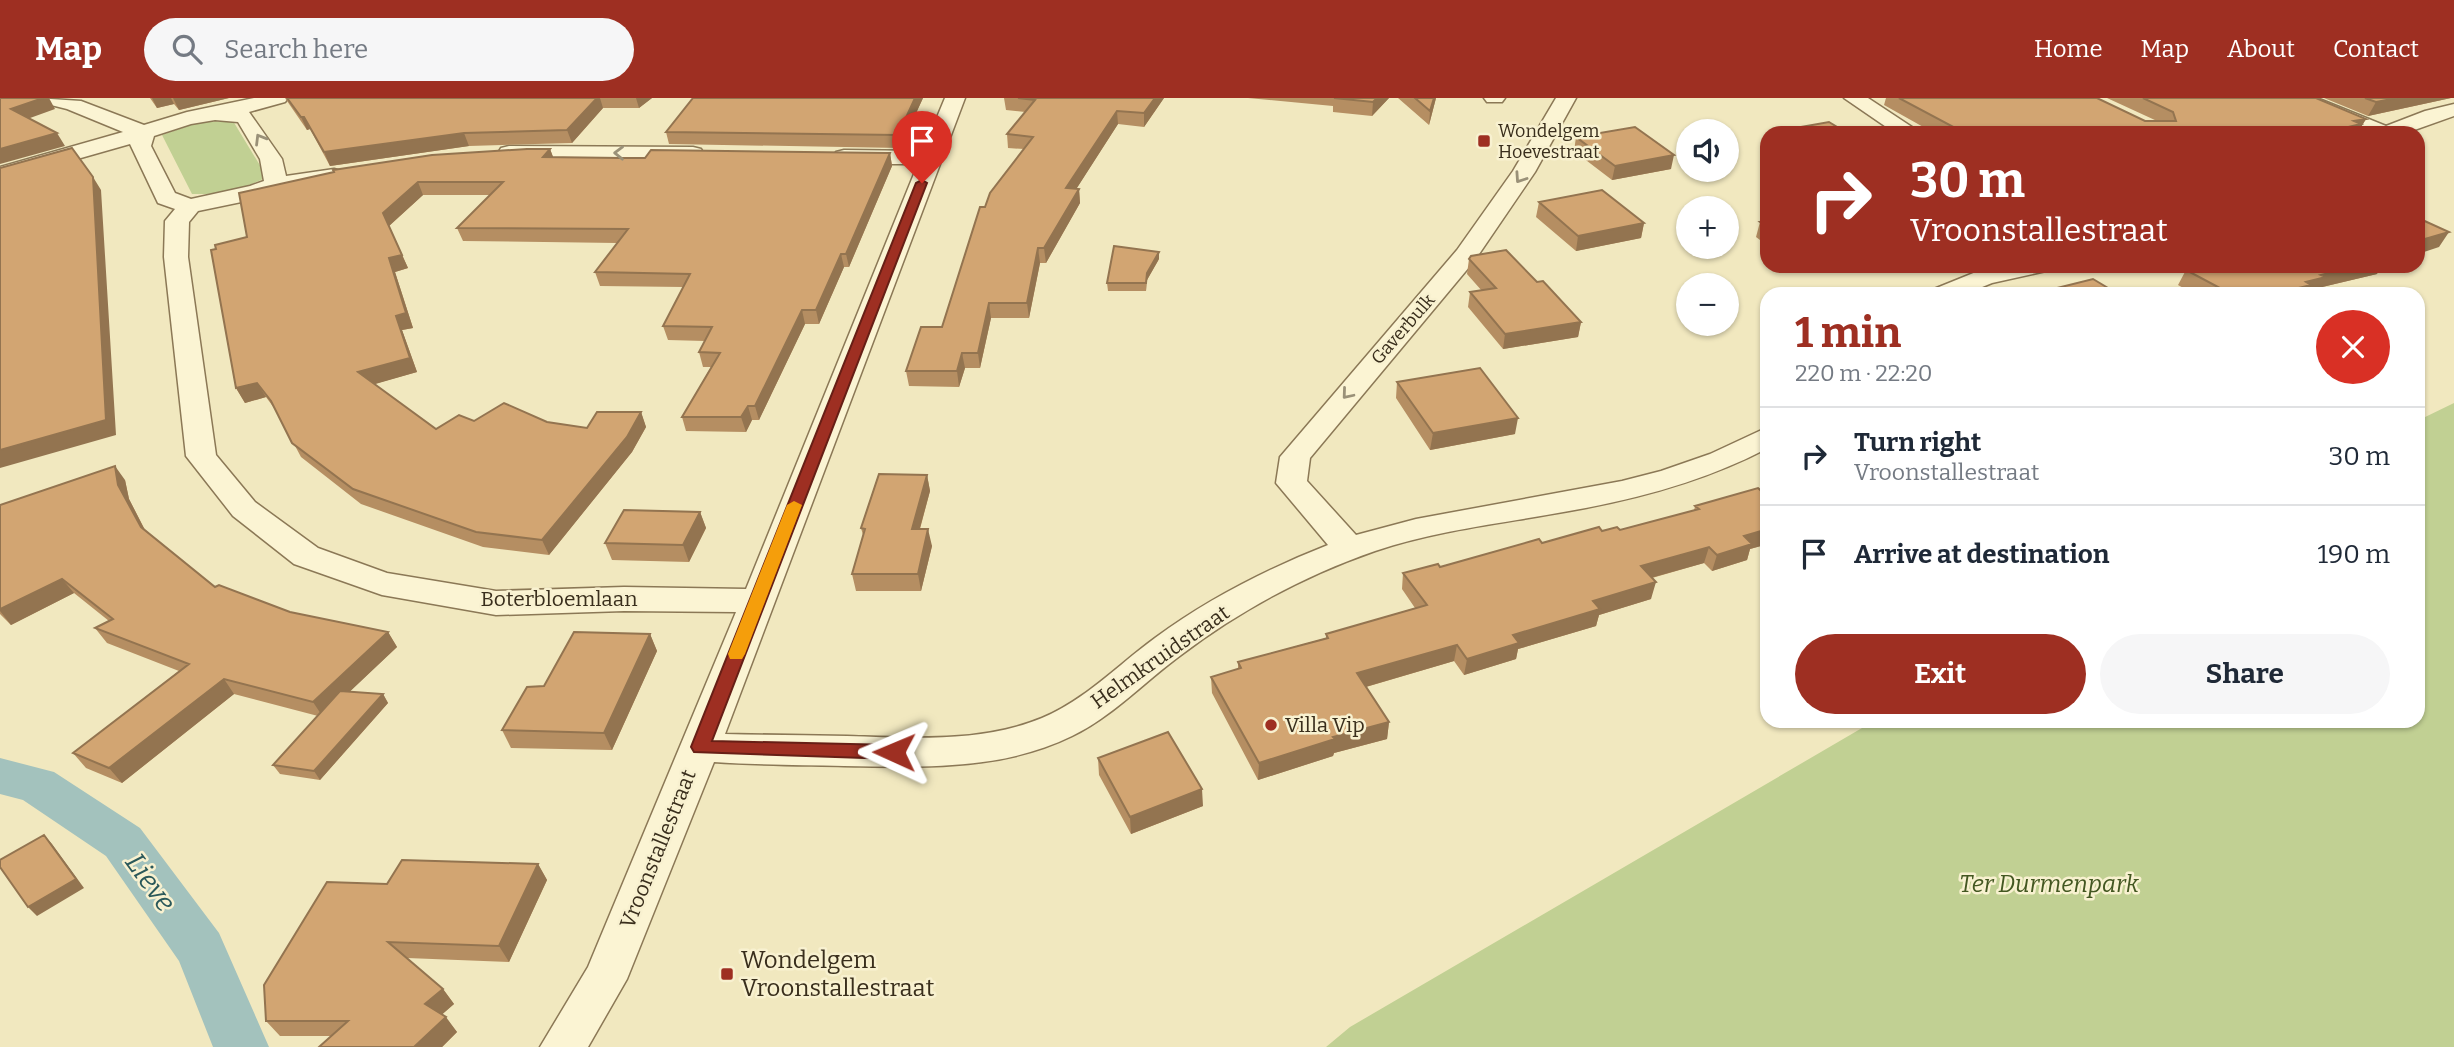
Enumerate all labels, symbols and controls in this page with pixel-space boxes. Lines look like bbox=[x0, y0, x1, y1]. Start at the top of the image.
search box bbox=[144, 18, 634, 81]
text: Map bbox=[35, 29, 102, 69]
icon: search bbox=[168, 30, 206, 68]
text: Search here bbox=[224, 34, 368, 65]
text: Home bbox=[2034, 35, 2103, 63]
text: Map bbox=[2141, 35, 2189, 63]
text: About bbox=[2227, 35, 2295, 63]
text: Contact bbox=[2333, 35, 2419, 63]
pin bbox=[892, 111, 952, 183]
map controls bbox=[1676, 119, 1739, 336]
button: sound bbox=[1676, 119, 1739, 182]
place label: Wondelgem Hoevestraat bbox=[1498, 120, 1600, 163]
icon: arrive bbox=[903, 122, 941, 160]
marker: Wondelgem Hoevestraat bbox=[1476, 133, 1492, 149]
one-way arrow bbox=[255, 134, 268, 147]
one-way arrow bbox=[613, 145, 623, 161]
text: 30 m bbox=[1910, 151, 2025, 210]
icon: right bbox=[1795, 154, 1886, 245]
one-way arrow bbox=[1515, 170, 1528, 183]
button: + bbox=[1676, 196, 1739, 259]
text: Vroonstallestraat bbox=[1910, 211, 2168, 249]
button: − bbox=[1676, 273, 1739, 336]
street label: Gaverbulk bbox=[1366, 289, 1440, 369]
text: 1 min bbox=[1795, 308, 1901, 358]
button: close bbox=[2316, 310, 2390, 384]
text: 220 m · 22:20 bbox=[1795, 359, 1933, 387]
one-way arrow bbox=[1343, 385, 1355, 398]
text: Turn right bbox=[1854, 427, 1981, 458]
icon: right bbox=[1795, 437, 1833, 475]
text: 30 m bbox=[2329, 441, 2390, 472]
text: Vroonstallestraat bbox=[1854, 458, 2039, 486]
icon: arrive bbox=[1795, 535, 1833, 573]
text: Arrive at destination bbox=[1854, 539, 2109, 570]
text: 190 m bbox=[2318, 539, 2390, 570]
street label: Boterbloemlaan bbox=[481, 586, 637, 612]
street label: Helmkruidstraat bbox=[1086, 599, 1235, 714]
button: Exit bbox=[1795, 634, 2086, 714]
button: Share bbox=[2100, 634, 2390, 714]
place label: Villa Vip bbox=[1285, 712, 1365, 738]
position arrow bbox=[857, 715, 931, 789]
marker: Villa Vip bbox=[1263, 717, 1279, 733]
street label: Vroonstallestraat bbox=[614, 765, 702, 932]
water label: Lieve bbox=[119, 847, 183, 918]
park label: Ter Durmenpark bbox=[1959, 870, 2140, 898]
place label: Wondelgem Vroonstallestraat bbox=[741, 946, 935, 1002]
marker: Wondelgem Vroonstallestraat bbox=[719, 966, 735, 982]

